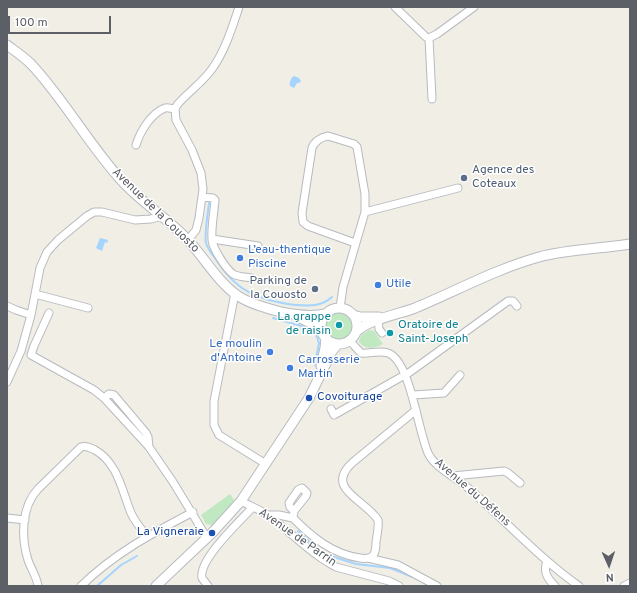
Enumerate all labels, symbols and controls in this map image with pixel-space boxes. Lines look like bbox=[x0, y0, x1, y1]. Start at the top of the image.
scale bar bbox=[10, 8, 113, 34]
text: 100 m bbox=[15, 15, 48, 31]
place label: Agence des Coteaux bbox=[472, 164, 534, 192]
street label: Avenue de la Couosto bbox=[108, 166, 202, 256]
marker: Agence des Coteaux bbox=[459, 173, 469, 183]
place label: L’eau-thentique Piscine bbox=[248, 244, 331, 272]
marker: L’eau-thentique Piscine bbox=[235, 253, 245, 263]
place label: Parking de la Couosto bbox=[249, 275, 307, 303]
place label: Utile bbox=[386, 278, 411, 292]
marker: Utile bbox=[373, 280, 383, 290]
marker: Parking de la Couosto bbox=[310, 284, 320, 294]
place label: La grappe de raisin bbox=[277, 311, 331, 339]
place label: Oratoire de Saint-Joseph bbox=[398, 319, 468, 347]
marker: La grappe de raisin bbox=[334, 320, 344, 330]
marker: Oratoire de Saint-Joseph bbox=[385, 328, 395, 338]
place label: Le moulin d'Antoine bbox=[209, 338, 262, 366]
marker: Le moulin d'Antoine bbox=[265, 347, 275, 357]
place label: Carrosserie Martin bbox=[298, 354, 360, 382]
marker: Carrosserie Martin bbox=[285, 363, 295, 373]
place label: Covoiturage bbox=[317, 391, 382, 405]
marker: Covoiturage bbox=[304, 393, 314, 403]
street label: Avenue du Défens bbox=[431, 456, 513, 530]
street label: Avenue de Parrin bbox=[255, 506, 339, 570]
place label: La Vigneraie bbox=[137, 526, 204, 540]
marker: La Vigneraie bbox=[207, 528, 217, 538]
north arrow bbox=[589, 545, 629, 585]
text: N bbox=[605, 570, 614, 584]

